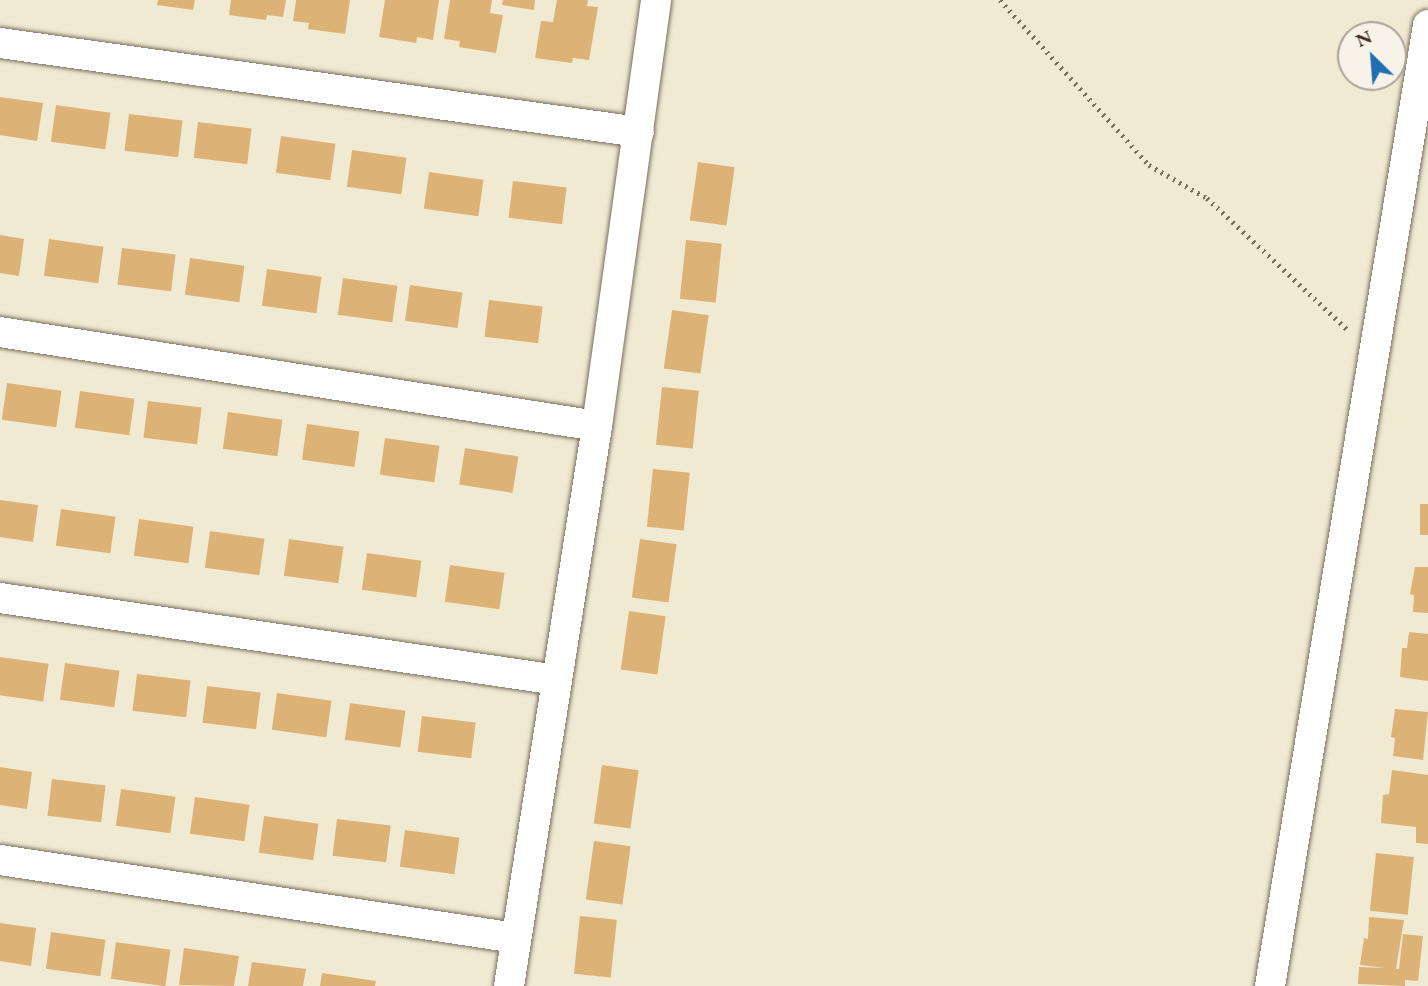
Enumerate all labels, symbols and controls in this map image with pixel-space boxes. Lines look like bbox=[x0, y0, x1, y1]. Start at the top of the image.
north arrow bbox=[1337, 21, 1407, 91]
text: N bbox=[1352, 24, 1376, 53]

